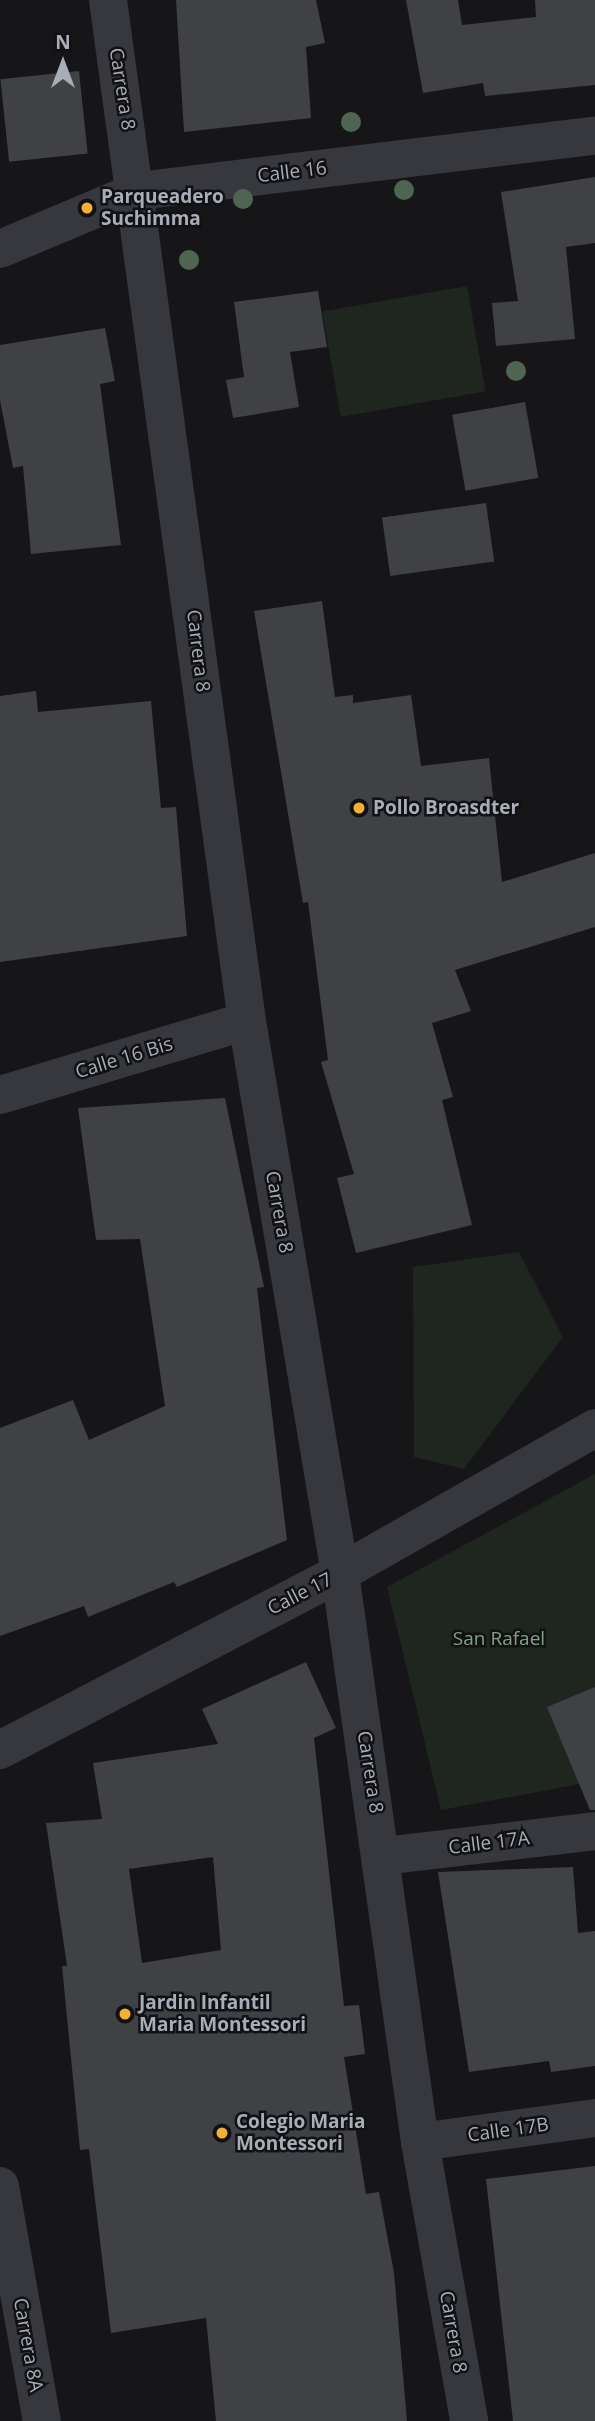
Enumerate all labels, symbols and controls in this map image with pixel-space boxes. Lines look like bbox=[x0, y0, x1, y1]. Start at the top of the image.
north arrow bbox=[28, 28, 98, 98]
text: N bbox=[55, 29, 71, 55]
street label: Carrera 8 bbox=[104, 46, 140, 132]
street label: Calle 16 bbox=[256, 156, 328, 188]
place label: Parqueadero Suchimma bbox=[101, 186, 224, 230]
marker: Parqueadero Suchimma bbox=[79, 200, 95, 216]
street label: Carrera 8 bbox=[182, 608, 214, 694]
place label: Pollo Broasdter bbox=[373, 797, 519, 819]
marker: Pollo Broasdter bbox=[351, 800, 367, 816]
street label: Calle 16 Bis bbox=[73, 1032, 175, 1084]
street label: Carrera 8 bbox=[261, 1169, 297, 1255]
street label: Calle 17 bbox=[264, 1568, 336, 1620]
park label: San Rafael bbox=[453, 1628, 545, 1650]
street label: Carrera 8 bbox=[352, 1729, 388, 1815]
street label: Calle 17A bbox=[447, 1827, 531, 1859]
place label: Jardin Infantil Maria Montessori bbox=[139, 1992, 306, 2036]
marker: Jardin Infantil Maria Montessori bbox=[117, 2006, 133, 2022]
place label: Colegio Maria Montessori bbox=[236, 2111, 365, 2155]
street label: Calle 17B bbox=[466, 2113, 550, 2147]
marker: Colegio Maria Montessori bbox=[214, 2125, 230, 2141]
street label: Carrera 8 bbox=[435, 2289, 471, 2375]
street label: Carrera 8A bbox=[9, 2296, 47, 2394]

